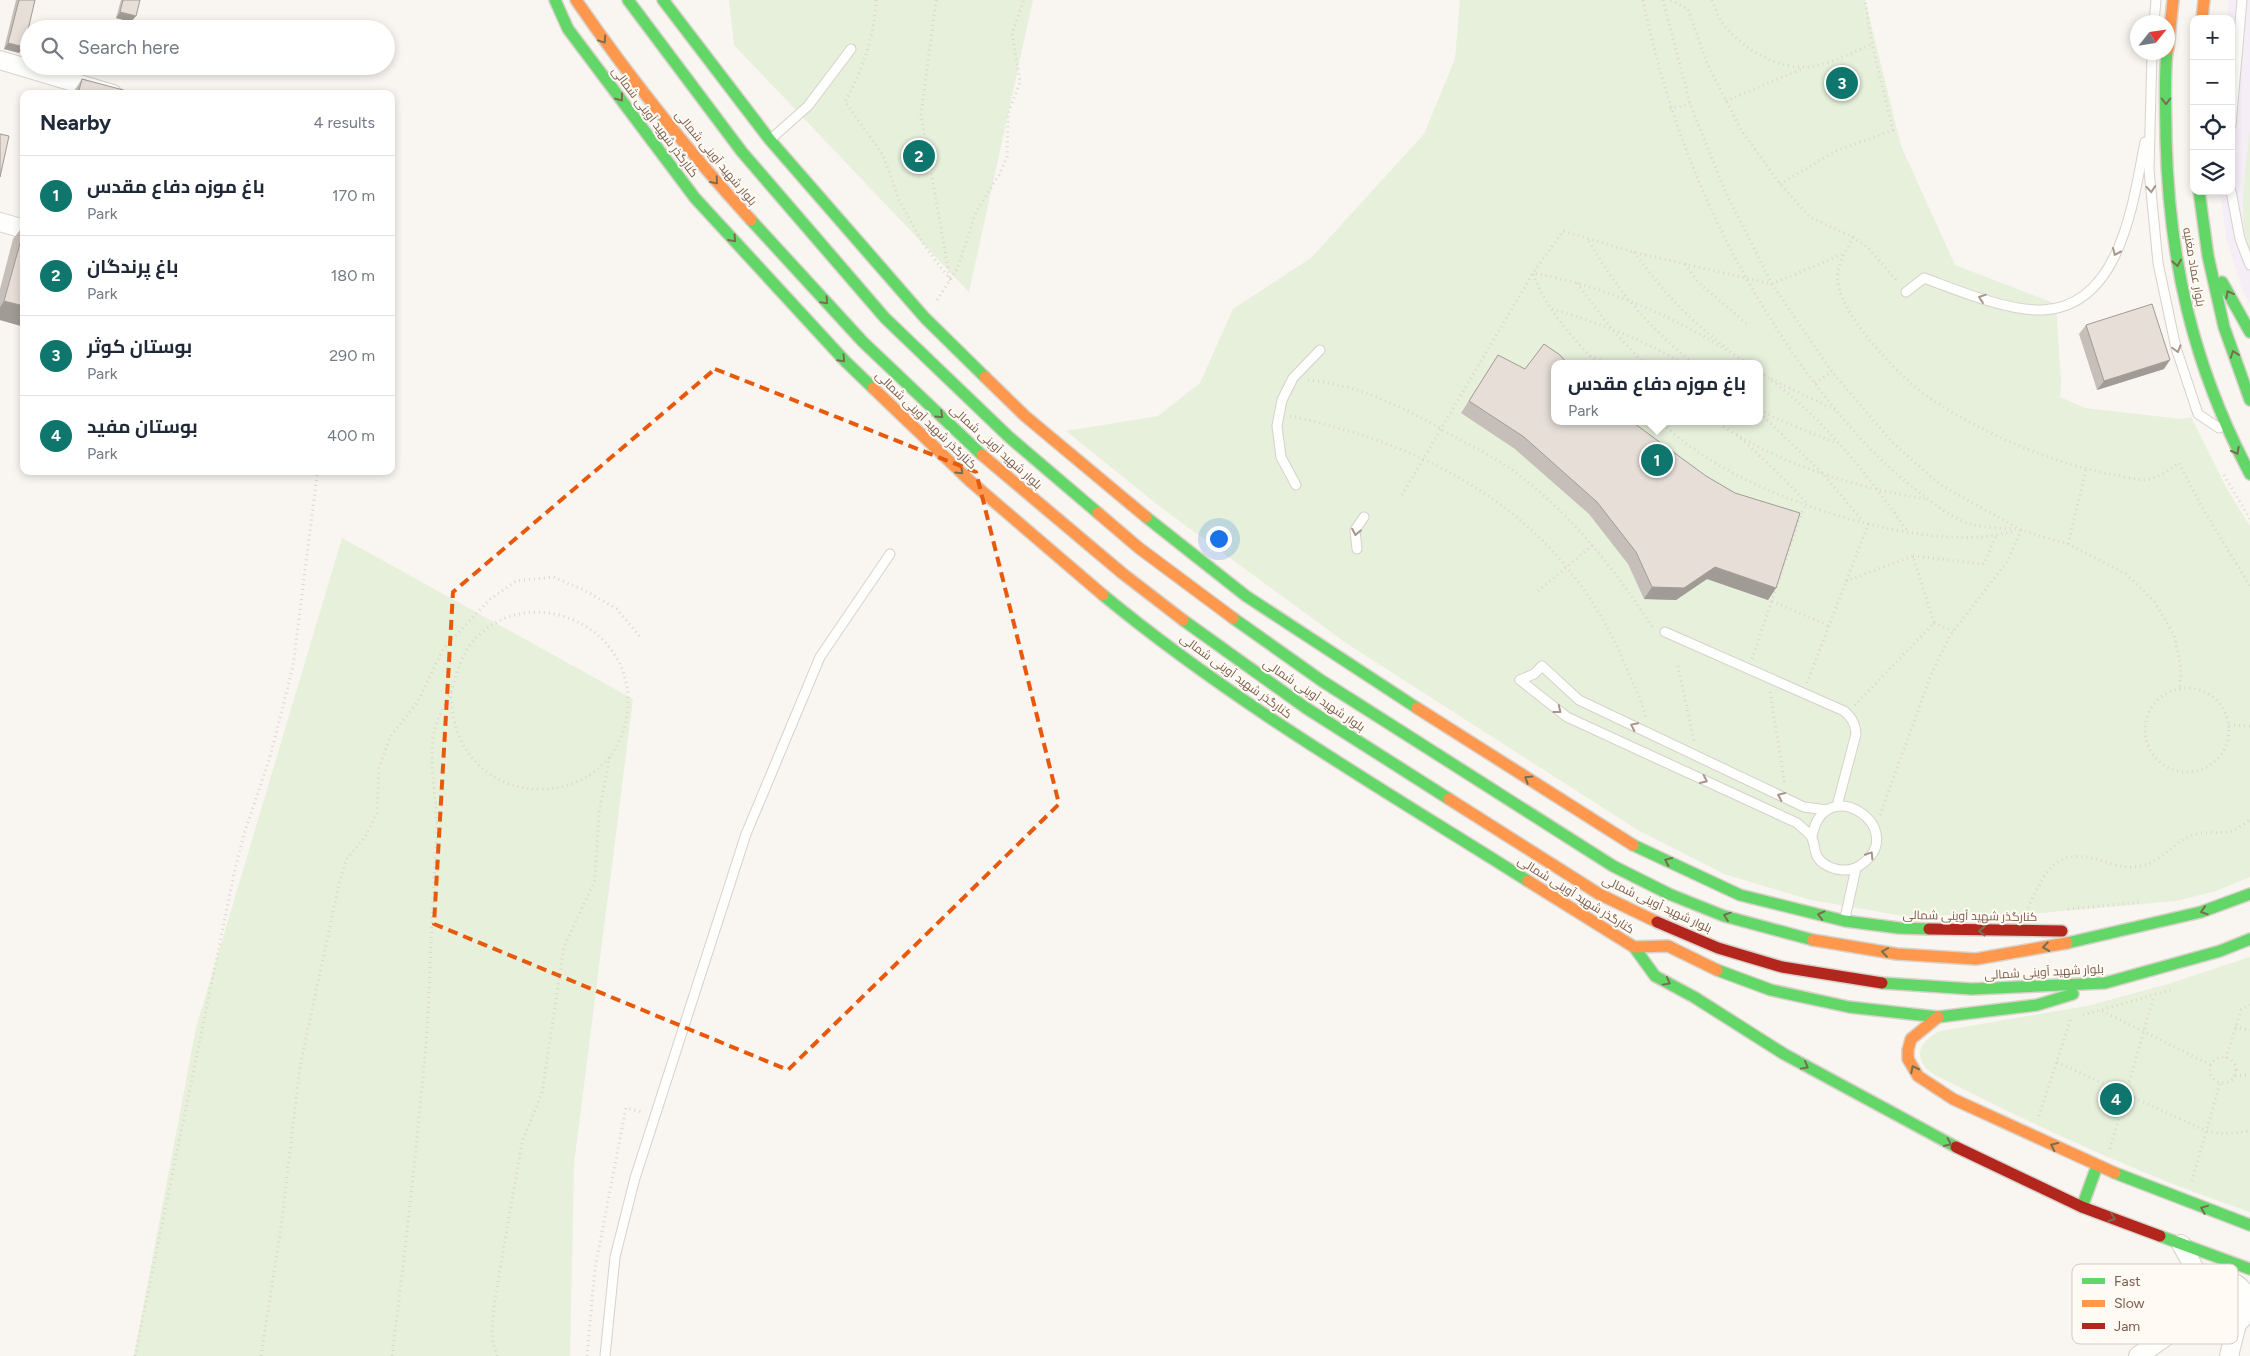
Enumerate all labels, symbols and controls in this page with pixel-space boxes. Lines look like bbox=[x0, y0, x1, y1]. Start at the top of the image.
north arrow bbox=[2130, 15, 2175, 60]
map controls bbox=[2190, 15, 2235, 195]
button: + bbox=[2190, 15, 2235, 60]
search box bbox=[20, 20, 395, 75]
icon: search bbox=[38, 34, 66, 62]
one-way arrow bbox=[597, 34, 606, 44]
text: Search here bbox=[78, 36, 180, 59]
button: − bbox=[2190, 60, 2235, 105]
street label: کنارگذر شهید آوینی شمالی bbox=[609, 64, 701, 180]
pin: 3 bbox=[1826, 64, 1858, 102]
one-way arrow bbox=[615, 92, 623, 101]
one-way arrow bbox=[2161, 98, 2171, 105]
button: locate bbox=[2190, 105, 2235, 150]
street label: بلوار شهید آوینی شمالی bbox=[672, 108, 760, 208]
text: Nearby bbox=[40, 110, 111, 135]
text: 4 results bbox=[314, 113, 375, 132]
pin: 2 bbox=[903, 137, 935, 175]
button: layers bbox=[2190, 150, 2235, 195]
text: باغ موزه دفاع مقدس bbox=[87, 175, 265, 198]
one-way arrow bbox=[710, 175, 718, 184]
one-way arrow bbox=[2145, 185, 2156, 193]
text: 1 bbox=[53, 186, 59, 205]
text: 170 m bbox=[332, 186, 375, 205]
text: Park bbox=[87, 204, 117, 223]
street label: بلوار عماد مغنیه bbox=[2180, 226, 2208, 308]
one-way arrow bbox=[727, 233, 736, 242]
one-way arrow bbox=[2112, 247, 2123, 256]
text: باغ پرندگان bbox=[87, 255, 178, 278]
one-way arrow bbox=[2171, 259, 2181, 267]
text: 2 bbox=[51, 266, 61, 285]
text: 180 m bbox=[331, 266, 375, 285]
text: Park bbox=[87, 284, 117, 303]
one-way arrow bbox=[2225, 290, 2235, 299]
one-way arrow bbox=[1978, 294, 1986, 304]
one-way arrow bbox=[819, 295, 828, 304]
text: بوستان کوثر bbox=[87, 335, 192, 358]
one-way arrow bbox=[2171, 344, 2181, 352]
text: 3 bbox=[52, 346, 60, 365]
text: 290 m bbox=[329, 346, 375, 365]
one-way arrow bbox=[2229, 350, 2239, 359]
one-way arrow bbox=[836, 353, 845, 362]
popup bbox=[1551, 360, 1763, 425]
text: Park bbox=[87, 364, 117, 383]
street label: کنارگذر شهید آوینی شمالی bbox=[873, 368, 979, 472]
text: باغ موزه دفاع مقدس bbox=[1568, 372, 1746, 395]
text: Park bbox=[1568, 401, 1599, 420]
street label: بلوار شهید آوینی شمالی bbox=[947, 402, 1045, 492]
one-way arrow bbox=[935, 409, 944, 418]
text: بوستان مفید bbox=[87, 415, 198, 438]
text: 4 bbox=[51, 426, 61, 445]
text: 400 m bbox=[327, 426, 375, 445]
pin: 1 bbox=[1641, 441, 1673, 479]
text: Park bbox=[87, 444, 117, 463]
one-way arrow bbox=[2230, 445, 2240, 454]
one-way arrow bbox=[954, 465, 963, 474]
your location bbox=[1206, 526, 1232, 552]
one-way arrow bbox=[1352, 528, 1362, 537]
street label: کنارگذر شهید آوینی شمالی bbox=[1177, 631, 1295, 721]
street label: بلوار شهید آوینی شمالی bbox=[1261, 656, 1367, 734]
one-way arrow bbox=[1552, 704, 1561, 712]
one-way arrow bbox=[1630, 722, 1639, 733]
one-way arrow bbox=[1699, 774, 1708, 785]
one-way arrow bbox=[1524, 776, 1533, 786]
one-way arrow bbox=[1777, 792, 1786, 802]
one-way arrow bbox=[1863, 851, 1873, 860]
street label: کنارگذر شهید آوینی شمالی bbox=[1515, 853, 1637, 937]
one-way arrow bbox=[1664, 857, 1673, 867]
street label: بلوار شهید آوینی شمالی bbox=[1600, 872, 1714, 936]
one-way arrow bbox=[2200, 905, 2209, 915]
street label: کنارگذر شهید آوینی شمالی bbox=[1903, 908, 2037, 924]
one-way arrow bbox=[1816, 910, 1825, 921]
one-way arrow bbox=[1723, 912, 1731, 922]
one-way arrow bbox=[1978, 926, 1986, 936]
one-way arrow bbox=[2042, 941, 2050, 952]
one-way arrow bbox=[1880, 947, 1888, 958]
street label: بلوار شهید آوینی شمالی bbox=[1984, 962, 2104, 982]
one-way arrow bbox=[1661, 976, 1670, 986]
one-way arrow bbox=[1800, 1060, 1809, 1070]
one-way arrow bbox=[1910, 1065, 1920, 1074]
pin: 4 bbox=[2100, 1080, 2132, 1118]
one-way arrow bbox=[1943, 1137, 1952, 1148]
one-way arrow bbox=[2050, 1142, 2059, 1152]
one-way arrow bbox=[2200, 1205, 2209, 1215]
one-way arrow bbox=[2107, 1212, 2116, 1222]
legend bbox=[2072, 1264, 2238, 1344]
text: Fast bbox=[2114, 1273, 2140, 1290]
text: Slow bbox=[2114, 1295, 2145, 1312]
text: Jam bbox=[2114, 1318, 2140, 1335]

